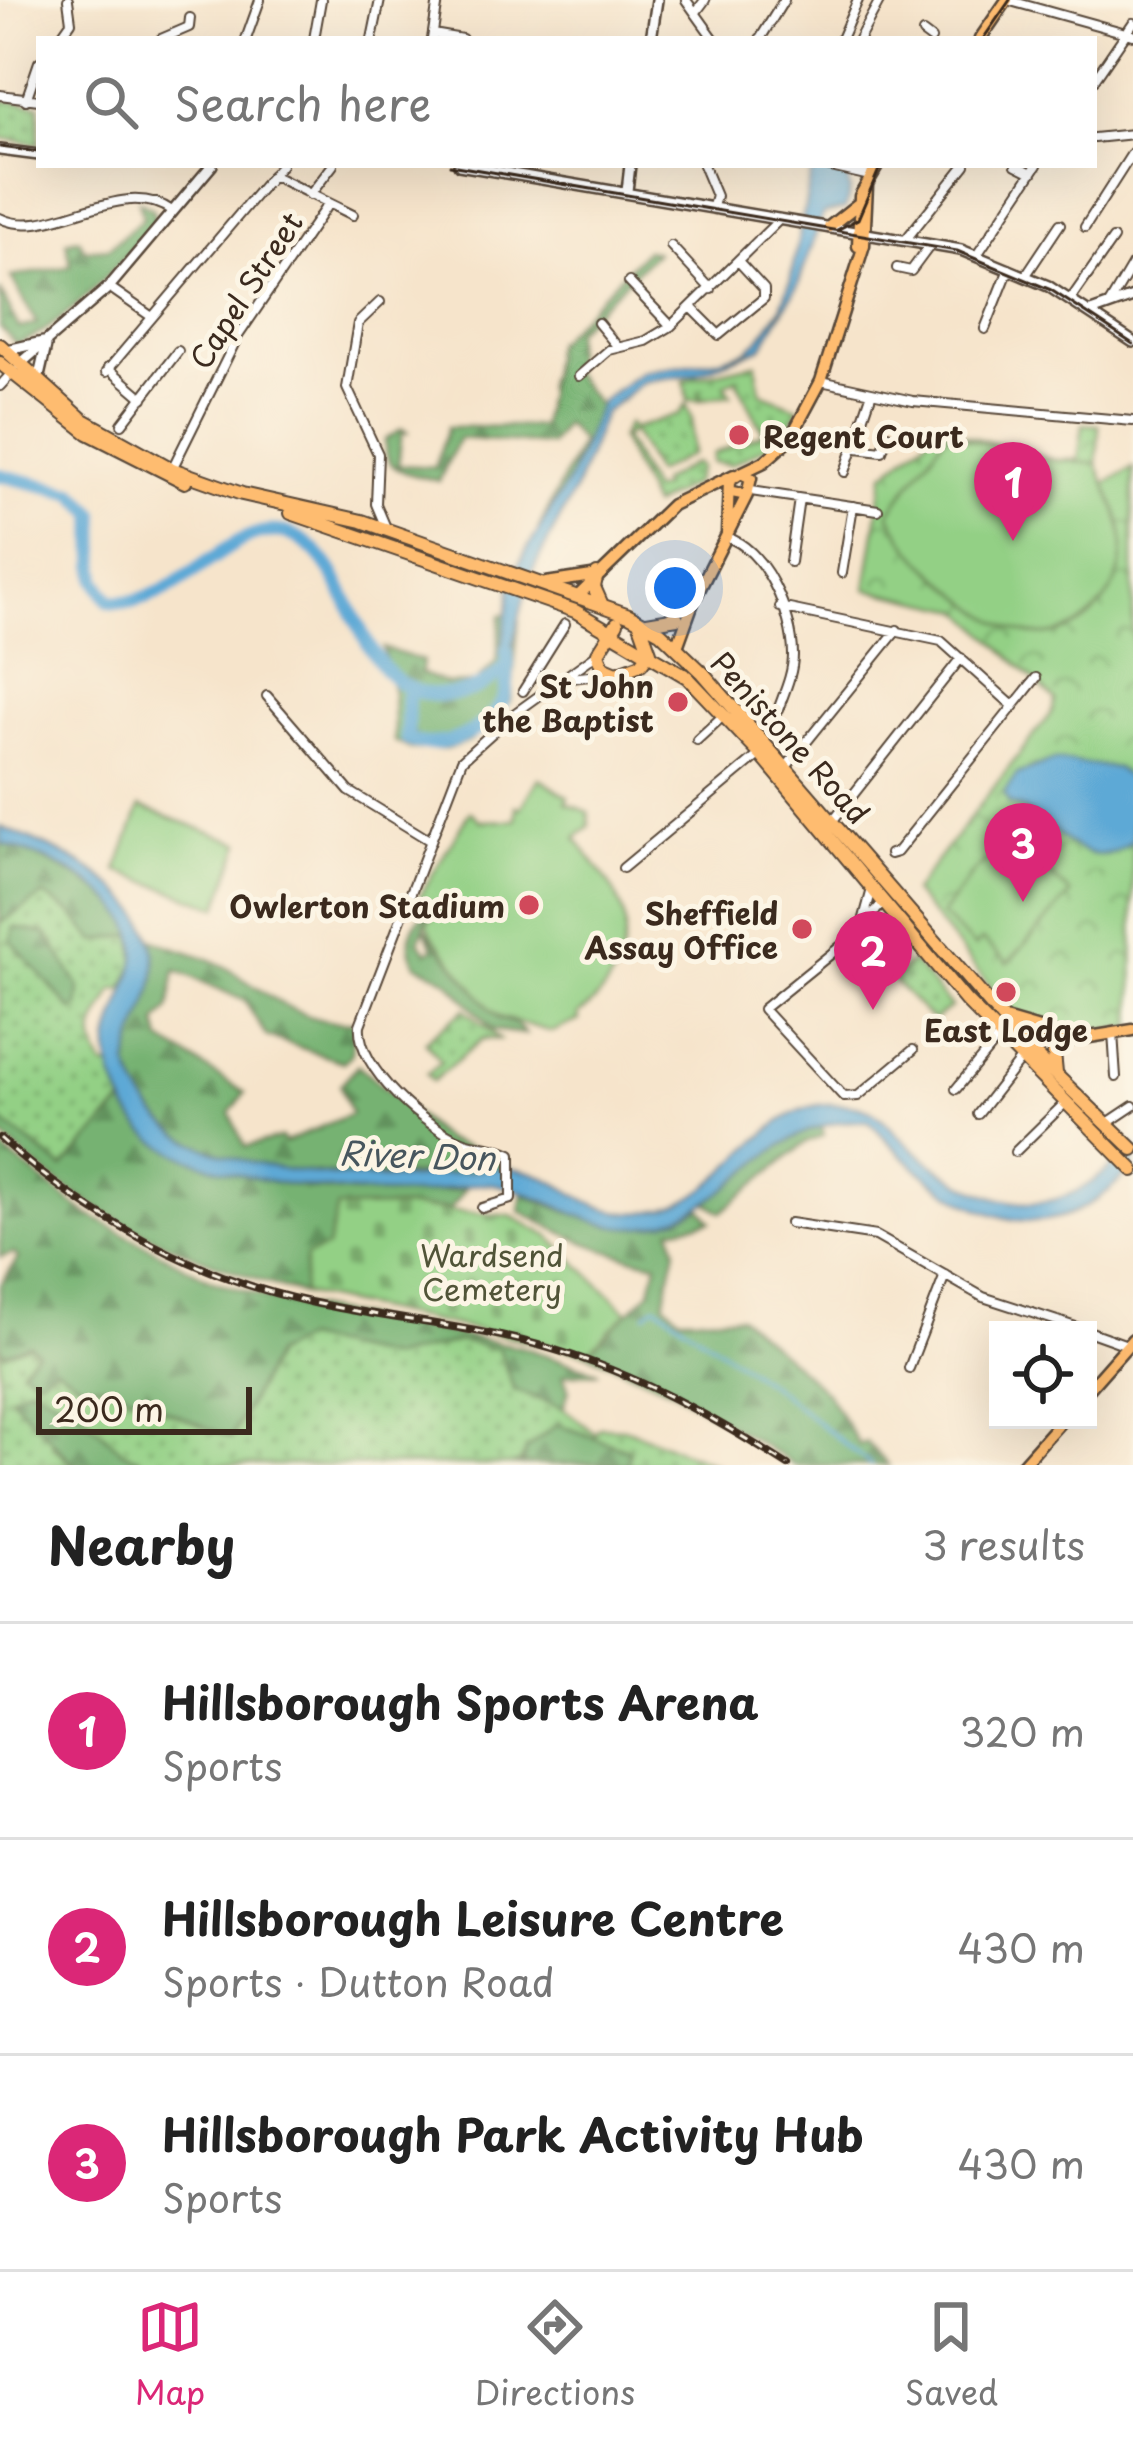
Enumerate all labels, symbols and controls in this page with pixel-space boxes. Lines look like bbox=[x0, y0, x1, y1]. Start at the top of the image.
search box bbox=[36, 36, 1097, 168]
text: Search here bbox=[174, 68, 431, 136]
icon: search bbox=[78, 69, 144, 135]
street label: Capel Street bbox=[177, 203, 313, 377]
place label: Regent Court bbox=[763, 413, 964, 458]
marker: Regent Court bbox=[726, 422, 752, 448]
pin: 1 bbox=[974, 442, 1052, 541]
your location bbox=[645, 558, 705, 618]
street label: Penistone Road bbox=[701, 641, 881, 833]
place label: St John the Baptist bbox=[482, 663, 654, 742]
marker: St John the Baptist bbox=[665, 689, 691, 715]
pin: 3 bbox=[984, 803, 1062, 902]
place label: Owlerton Stadium bbox=[229, 883, 505, 928]
place label: Sheffield Assay Office bbox=[584, 890, 778, 969]
marker: Owlerton Stadium bbox=[516, 892, 542, 918]
pin: 2 bbox=[834, 911, 912, 1010]
marker: Sheffield Assay Office bbox=[789, 916, 815, 942]
marker: East Lodge bbox=[993, 979, 1019, 1005]
place label: East Lodge bbox=[924, 1007, 1088, 1052]
water label: River Don bbox=[338, 1126, 497, 1182]
park label: Wardsend Cemetery bbox=[420, 1232, 564, 1311]
map controls bbox=[989, 1321, 1097, 1429]
button: locate bbox=[989, 1321, 1097, 1429]
scale bar bbox=[36, 1381, 252, 1434]
text: 200 m bbox=[54, 1383, 164, 1433]
text: Nearby bbox=[48, 1505, 235, 1582]
text: 3 results bbox=[922, 1514, 1085, 1573]
text: Hillsborough Sports Arena bbox=[162, 1667, 759, 1735]
text: 1 bbox=[78, 1701, 96, 1760]
text: 320 m bbox=[960, 1701, 1085, 1760]
text: Sports bbox=[162, 1735, 282, 1794]
text: Hillsborough Leisure Centre bbox=[162, 1883, 784, 1951]
text: 2 bbox=[73, 1917, 101, 1976]
text: 430 m bbox=[958, 1917, 1085, 1976]
text: Sports · Dutton Road bbox=[162, 1951, 555, 2010]
text: Hillsborough Park Activity Hub bbox=[162, 2099, 864, 2167]
text: 3 bbox=[74, 2133, 100, 2192]
text: 430 m bbox=[958, 2133, 1085, 2192]
text: Sports bbox=[162, 2167, 282, 2226]
tab: Map bbox=[135, 2294, 205, 2416]
tab: Directions bbox=[475, 2294, 635, 2416]
tab: Saved bbox=[905, 2294, 998, 2416]

